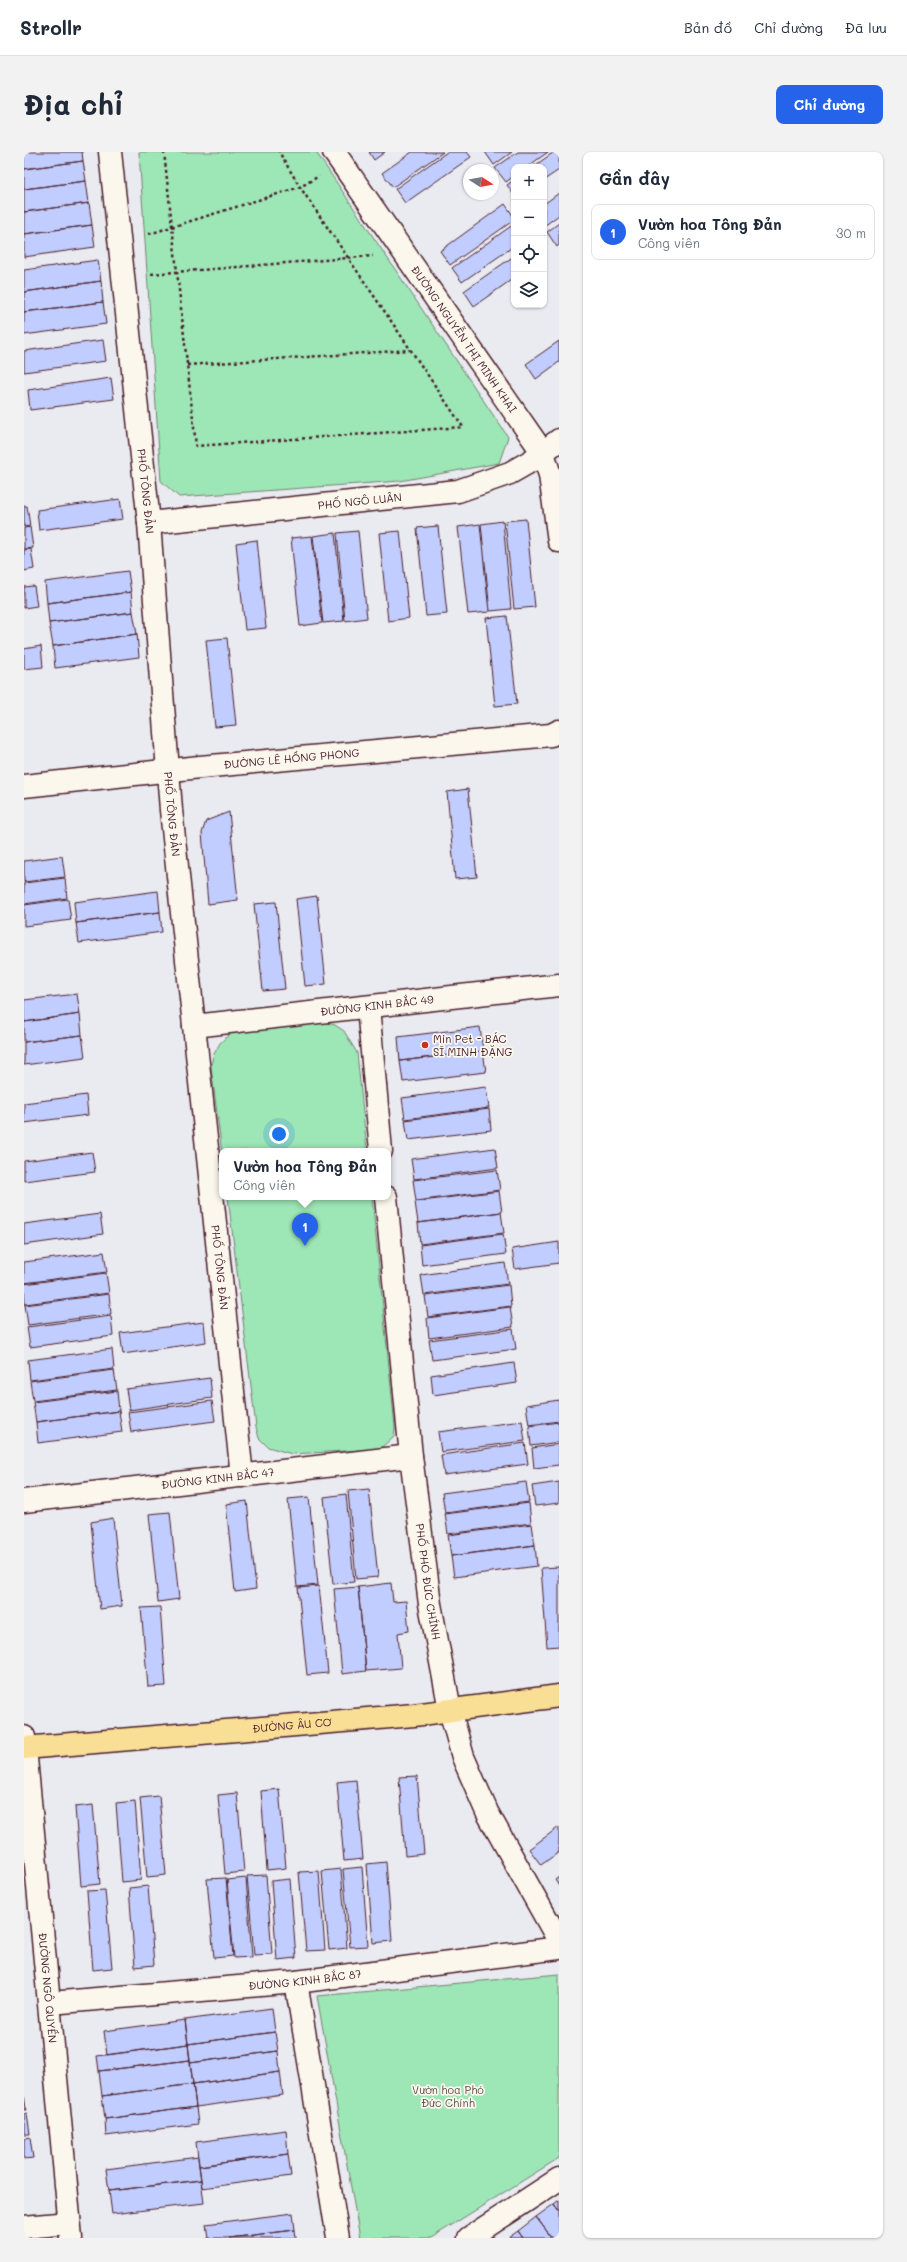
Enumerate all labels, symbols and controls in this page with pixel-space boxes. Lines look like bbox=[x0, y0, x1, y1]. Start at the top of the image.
text: Strollr bbox=[20, 15, 82, 40]
text: Bản đồ bbox=[684, 18, 732, 37]
text: Chỉ đường bbox=[754, 18, 823, 37]
text: Đã lưu bbox=[845, 18, 887, 37]
button: Chỉ đường bbox=[776, 85, 883, 124]
text: Địa chỉ bbox=[24, 86, 124, 122]
north arrow bbox=[463, 164, 499, 200]
map controls bbox=[511, 164, 547, 308]
button: + bbox=[511, 164, 547, 200]
text: Gần đây bbox=[599, 167, 670, 189]
button: − bbox=[511, 200, 547, 236]
text: Vườn hoa Tông Đản bbox=[638, 214, 782, 234]
text: 1 bbox=[610, 224, 616, 241]
text: 30 m bbox=[836, 224, 866, 241]
text: Công viên bbox=[638, 234, 700, 251]
button: locate bbox=[511, 236, 547, 272]
street label: ĐƯỜNG NGUYỄN THỊ MINH KHAI bbox=[408, 262, 521, 416]
button: layers bbox=[511, 272, 547, 308]
street label: PHỐ TÔNG ĐẢN bbox=[134, 448, 158, 534]
street label: PHỐ NGÔ LUÂN bbox=[317, 489, 402, 512]
street label: ĐƯỜNG LÊ HỒNG PHONG bbox=[223, 744, 360, 772]
street label: PHỐ TÔNG ĐẢN bbox=[161, 771, 184, 857]
street label: ĐƯỜNG KINH BẮC 49 bbox=[319, 991, 435, 1019]
place label: Min Pet - BÁC SĨ MINH ĐẶNG bbox=[433, 1031, 512, 1059]
marker: Min Pet - BÁC SĨ MINH ĐẶNG bbox=[420, 1040, 430, 1050]
your location bbox=[269, 1124, 289, 1144]
popup bbox=[219, 1148, 391, 1200]
text: Vườn hoa Tông Đản bbox=[233, 1156, 377, 1176]
text: Công viên bbox=[233, 1176, 295, 1193]
pin: 1 bbox=[292, 1213, 318, 1246]
street label: PHỐ TÔNG ĐẢN bbox=[208, 1224, 232, 1311]
street label: ĐƯỜNG KINH BẮC 47 bbox=[160, 1464, 275, 1492]
street label: PHỐ PHÓ ĐỨC CHÍNH bbox=[413, 1522, 445, 1641]
street label: ĐƯỜNG ÂU CƠ bbox=[252, 1714, 332, 1736]
street label: ĐƯỜNG NGÔ QUYỀN bbox=[35, 1932, 61, 2044]
street label: ĐƯỜNG KINH BẮC 87 bbox=[248, 1966, 362, 1993]
park label: Vườn hoa Phó Đức Chính bbox=[412, 2082, 484, 2110]

